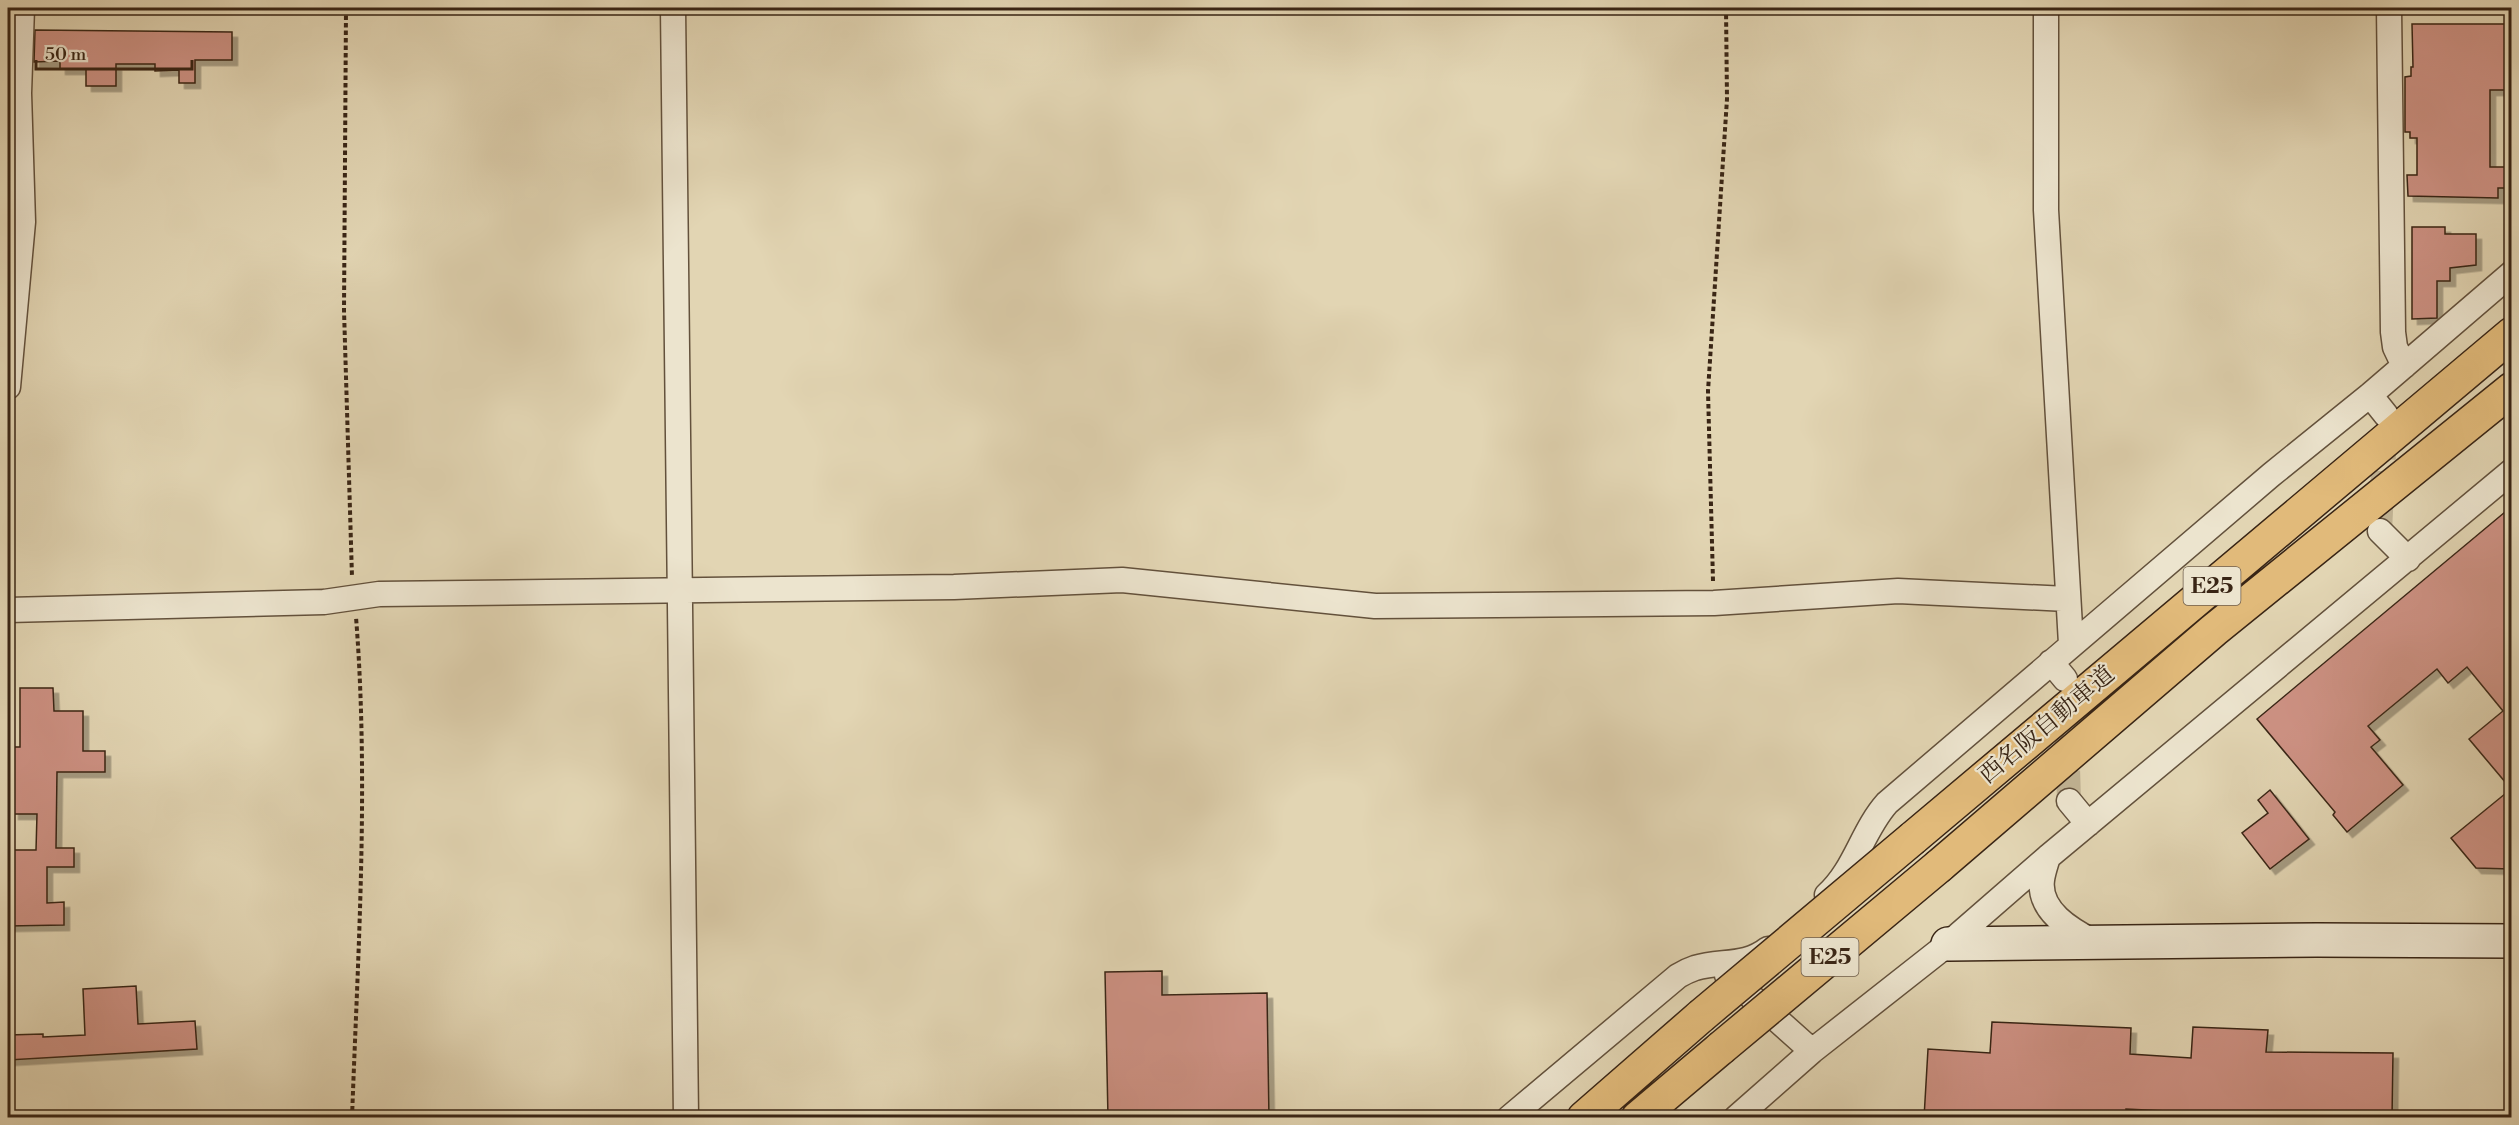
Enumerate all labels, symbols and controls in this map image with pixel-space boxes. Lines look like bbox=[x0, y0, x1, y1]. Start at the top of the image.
scale bar bbox=[36, 33, 192, 71]
text: 50 m bbox=[45, 43, 87, 66]
road number: E25 bbox=[2184, 567, 2240, 605]
street label: 西名阪自動車道 bbox=[1973, 660, 2121, 790]
road number: E25 bbox=[1802, 938, 1858, 976]

